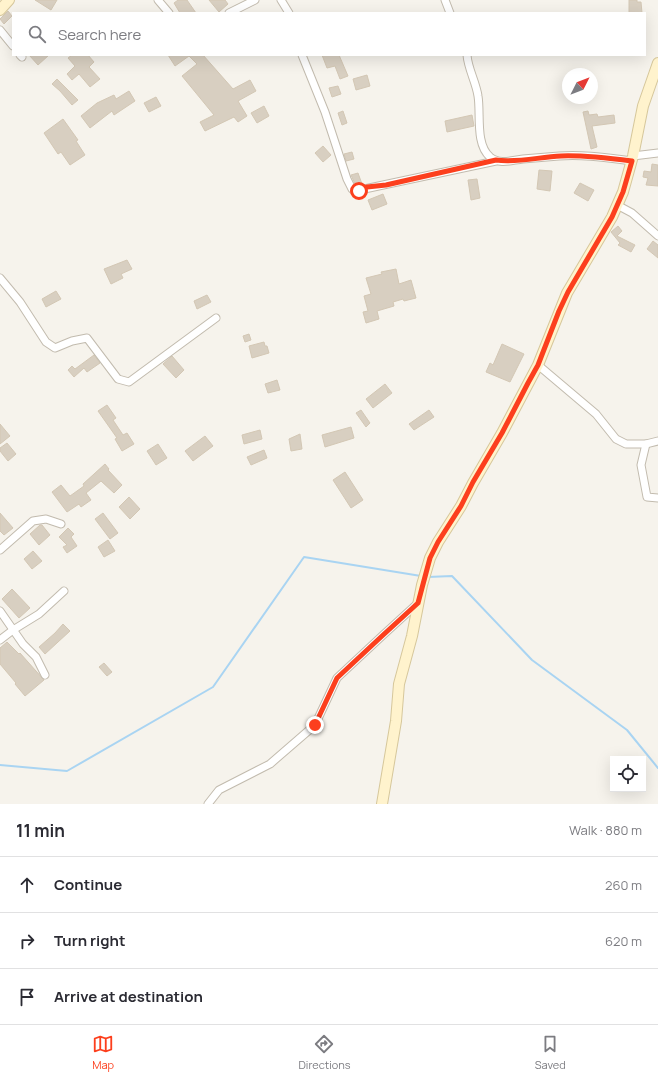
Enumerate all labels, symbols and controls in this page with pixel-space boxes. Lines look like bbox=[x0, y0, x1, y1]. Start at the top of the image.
search box bbox=[12, 12, 646, 56]
icon: search bbox=[26, 23, 48, 45]
text: Search here bbox=[58, 24, 141, 45]
north arrow bbox=[562, 68, 598, 104]
route start bbox=[350, 182, 368, 200]
route end bbox=[306, 716, 324, 734]
map controls bbox=[610, 756, 646, 792]
button: locate bbox=[610, 756, 646, 792]
text: 11 min bbox=[16, 819, 65, 842]
text: Walk · 880 m bbox=[569, 821, 642, 839]
icon: ahead bbox=[16, 874, 38, 896]
text: Continue bbox=[54, 874, 122, 895]
text: 260 m bbox=[605, 876, 642, 894]
icon: right bbox=[16, 930, 38, 952]
text: Turn right bbox=[54, 930, 125, 951]
text: 620 m bbox=[605, 932, 642, 950]
icon: arrive bbox=[16, 986, 38, 1008]
text: Arrive at destination bbox=[54, 986, 203, 1007]
tab: Map bbox=[92, 1033, 114, 1072]
tab: Directions bbox=[298, 1033, 351, 1072]
tab: Saved bbox=[535, 1033, 566, 1072]

